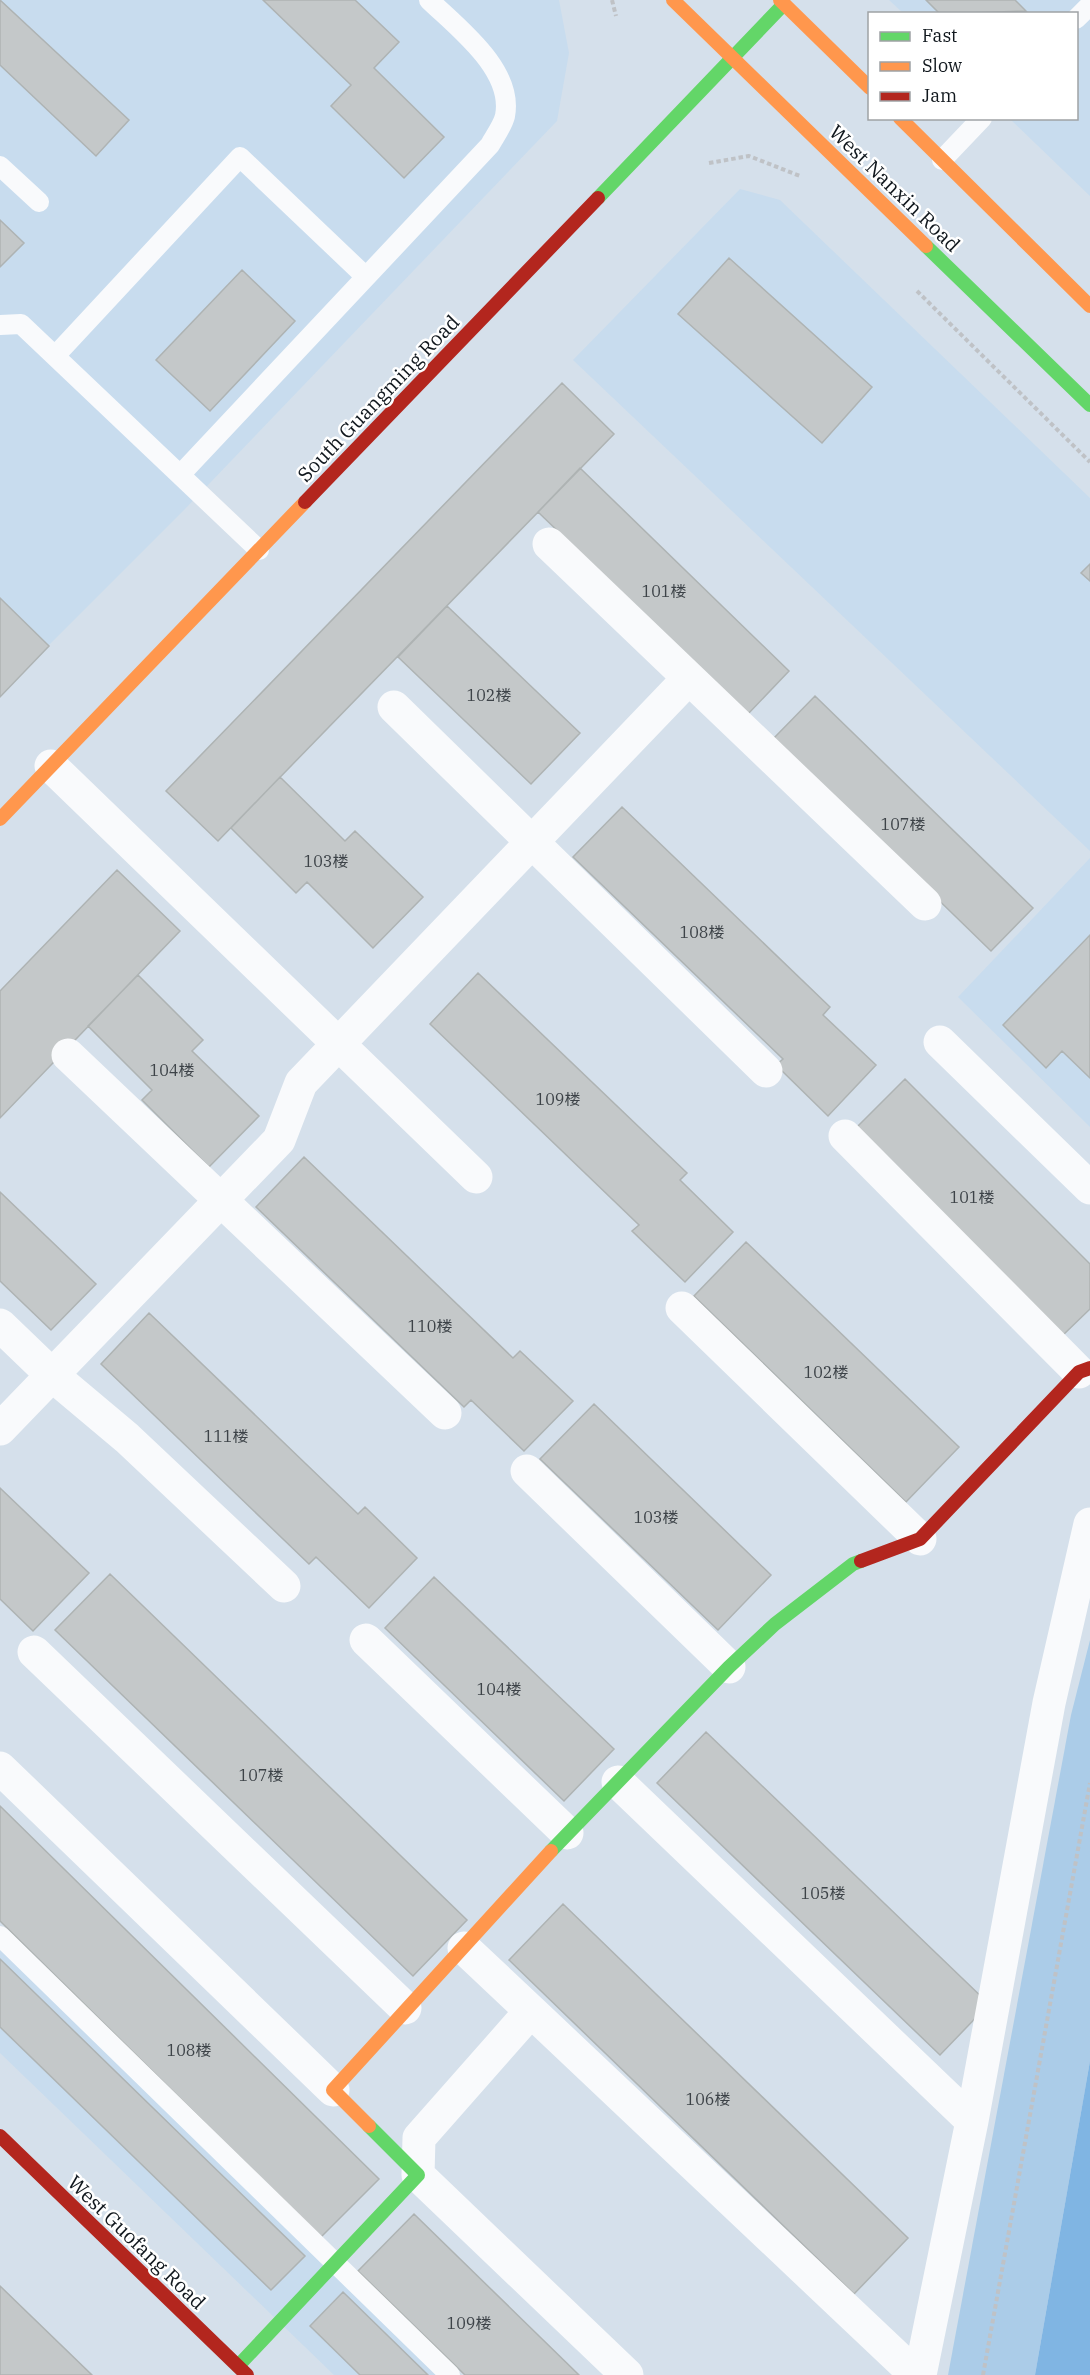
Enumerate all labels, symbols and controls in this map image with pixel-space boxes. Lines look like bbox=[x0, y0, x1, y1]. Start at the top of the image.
legend bbox=[868, 12, 1078, 120]
text: Fast bbox=[922, 24, 957, 47]
text: Slow bbox=[922, 54, 962, 77]
text: Jam bbox=[922, 84, 957, 107]
street label: West Nanxin Road bbox=[824, 118, 966, 258]
street label: South Guangming Road bbox=[291, 309, 465, 487]
house number: 101楼 bbox=[642, 581, 686, 601]
house number: 102楼 bbox=[467, 685, 511, 705]
house number: 107楼 bbox=[881, 814, 925, 834]
house number: 103楼 bbox=[304, 851, 348, 871]
house number: 108楼 bbox=[680, 922, 724, 942]
house number: 104楼 bbox=[150, 1060, 194, 1080]
house number: 109楼 bbox=[536, 1089, 580, 1109]
house number: 101楼 bbox=[950, 1187, 994, 1207]
house number: 110楼 bbox=[408, 1316, 452, 1336]
house number: 102楼 bbox=[804, 1362, 848, 1382]
house number: 111楼 bbox=[204, 1426, 248, 1446]
house number: 103楼 bbox=[634, 1507, 678, 1527]
house number: 104楼 bbox=[477, 1679, 521, 1699]
house number: 107楼 bbox=[239, 1765, 283, 1785]
house number: 105楼 bbox=[801, 1883, 845, 1903]
house number: 108楼 bbox=[167, 2040, 211, 2060]
house number: 106楼 bbox=[686, 2089, 730, 2109]
street label: West Guofang Road bbox=[62, 2169, 212, 2315]
house number: 109楼 bbox=[447, 2313, 491, 2333]

